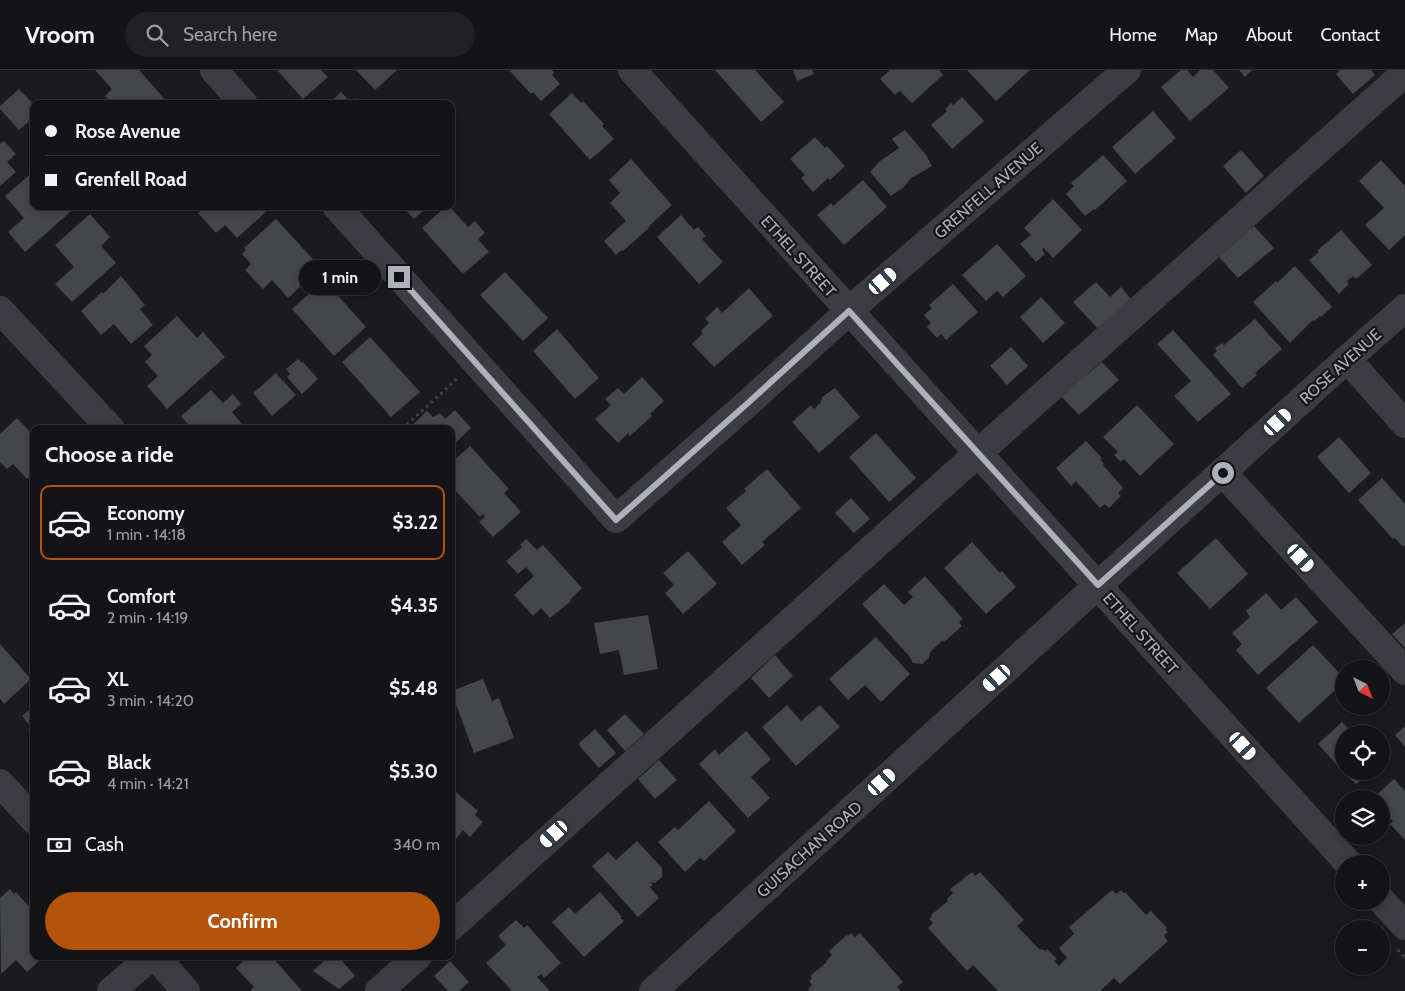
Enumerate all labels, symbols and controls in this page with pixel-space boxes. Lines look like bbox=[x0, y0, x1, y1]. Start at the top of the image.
search box bbox=[125, 12, 475, 57]
text: Vroom bbox=[25, 20, 95, 49]
icon: search bbox=[143, 21, 171, 49]
text: Search here bbox=[183, 23, 277, 46]
text: Home bbox=[1109, 24, 1157, 46]
text: Map bbox=[1185, 24, 1218, 46]
text: About bbox=[1246, 24, 1292, 46]
text: Contact bbox=[1320, 24, 1380, 46]
text: Rose Avenue bbox=[75, 120, 180, 143]
street label: GRENFELL AVENUE bbox=[930, 138, 1046, 242]
text: Grenfell Road bbox=[75, 168, 187, 191]
street label: ETHEL STREET bbox=[757, 212, 840, 301]
callout: 1 min bbox=[299, 260, 382, 294]
car bbox=[866, 265, 899, 297]
route end bbox=[388, 266, 410, 288]
text: 1 min bbox=[322, 268, 358, 287]
street label: ROSE AVENUE bbox=[1296, 325, 1385, 408]
car bbox=[1261, 406, 1294, 438]
text: Choose a ride bbox=[45, 441, 174, 468]
route start bbox=[1212, 462, 1234, 484]
icon: car bbox=[47, 500, 92, 545]
text: Economy bbox=[107, 502, 185, 525]
text: $3.22 bbox=[392, 511, 438, 534]
text: 1 min · 14:18 bbox=[107, 525, 186, 544]
car bbox=[1285, 542, 1316, 574]
icon: car bbox=[47, 583, 92, 628]
text: Comfort bbox=[107, 585, 176, 608]
street label: ETHEL STREET bbox=[1099, 589, 1182, 678]
text: $4.35 bbox=[391, 594, 438, 617]
text: 2 min · 14:19 bbox=[107, 608, 188, 627]
north arrow bbox=[1335, 660, 1390, 715]
map controls bbox=[1335, 660, 1390, 975]
car bbox=[980, 662, 1013, 694]
icon: car bbox=[47, 666, 92, 711]
text: XL bbox=[107, 668, 128, 691]
text: $5.48 bbox=[389, 677, 438, 700]
text: 3 min · 14:20 bbox=[107, 691, 194, 710]
button: locate bbox=[1335, 725, 1390, 780]
car bbox=[1227, 730, 1258, 762]
icon: car bbox=[47, 749, 92, 794]
text: Black bbox=[107, 751, 151, 774]
text: $5.30 bbox=[389, 760, 438, 783]
car bbox=[865, 766, 898, 798]
text: 4 min · 14:21 bbox=[107, 774, 189, 793]
button: layers bbox=[1335, 790, 1390, 845]
street label: GUISACHAN ROAD bbox=[753, 797, 866, 901]
car bbox=[537, 818, 570, 850]
icon: cash bbox=[45, 831, 73, 859]
text: Cash bbox=[85, 833, 124, 856]
text: 340 m bbox=[393, 835, 440, 854]
button: + bbox=[1335, 855, 1390, 910]
button: Confirm bbox=[45, 892, 440, 950]
button: − bbox=[1335, 920, 1390, 975]

